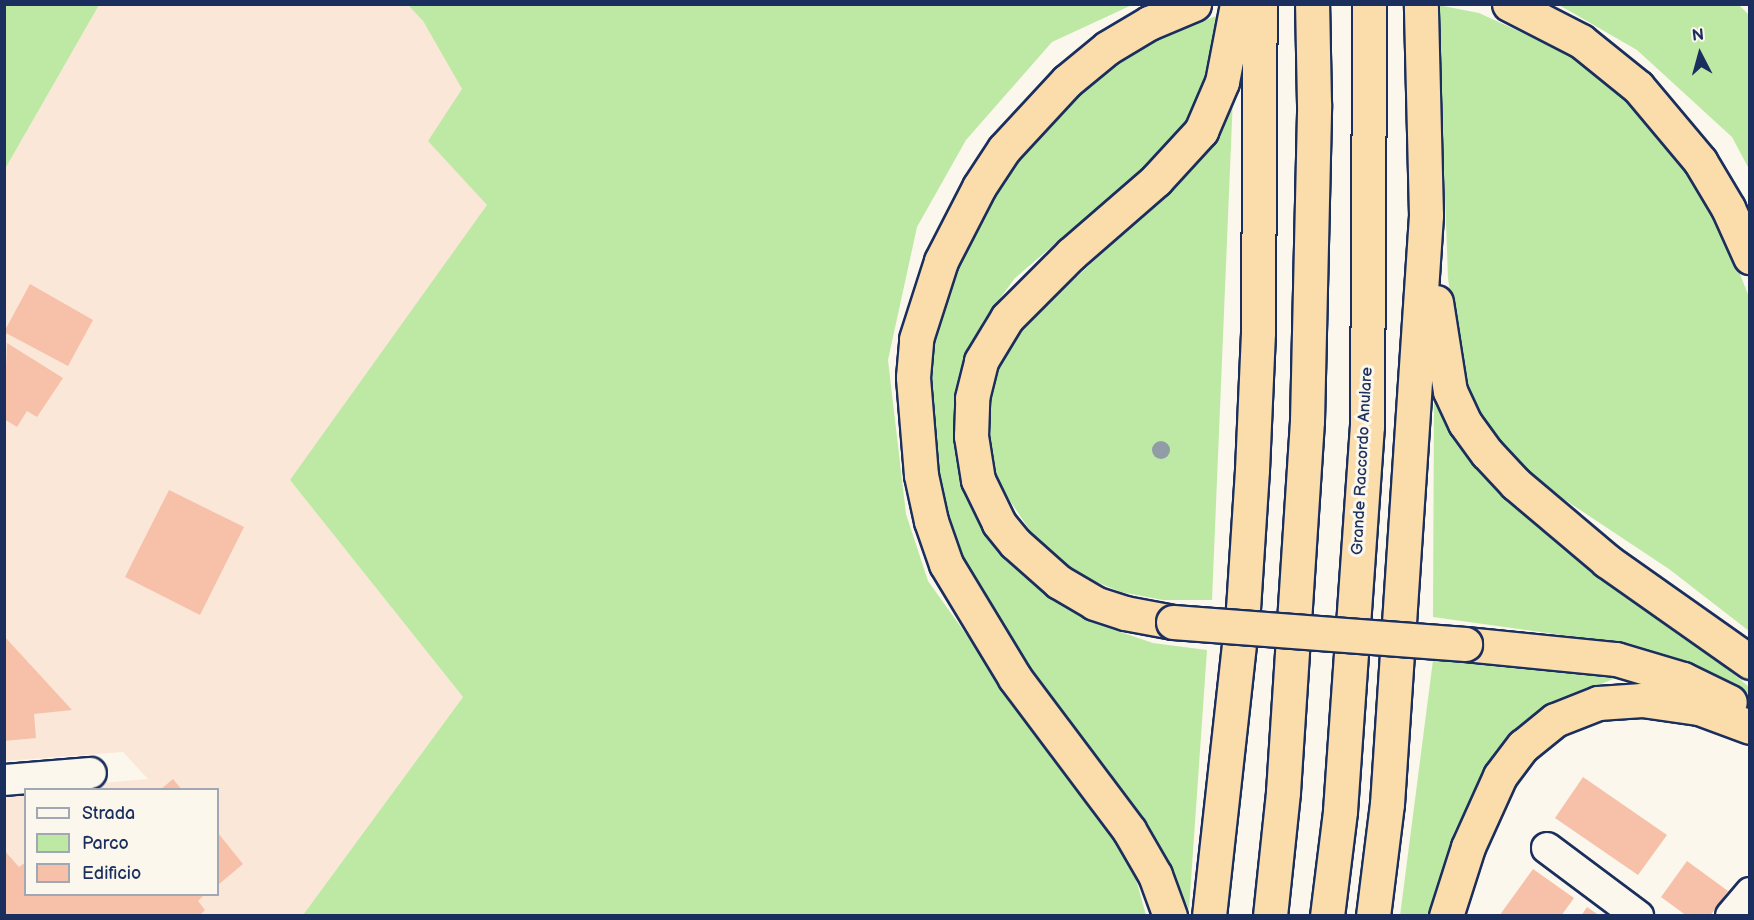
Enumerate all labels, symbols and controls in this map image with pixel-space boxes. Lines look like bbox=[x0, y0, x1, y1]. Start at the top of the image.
north arrow bbox=[1670, 24, 1730, 84]
text: N bbox=[1691, 26, 1705, 46]
street label: Grande Raccordo Anulare bbox=[1348, 367, 1378, 555]
legend bbox=[24, 788, 219, 896]
text: Strada bbox=[82, 803, 135, 824]
text: Parco bbox=[82, 833, 129, 854]
text: Edificio bbox=[82, 863, 141, 884]

